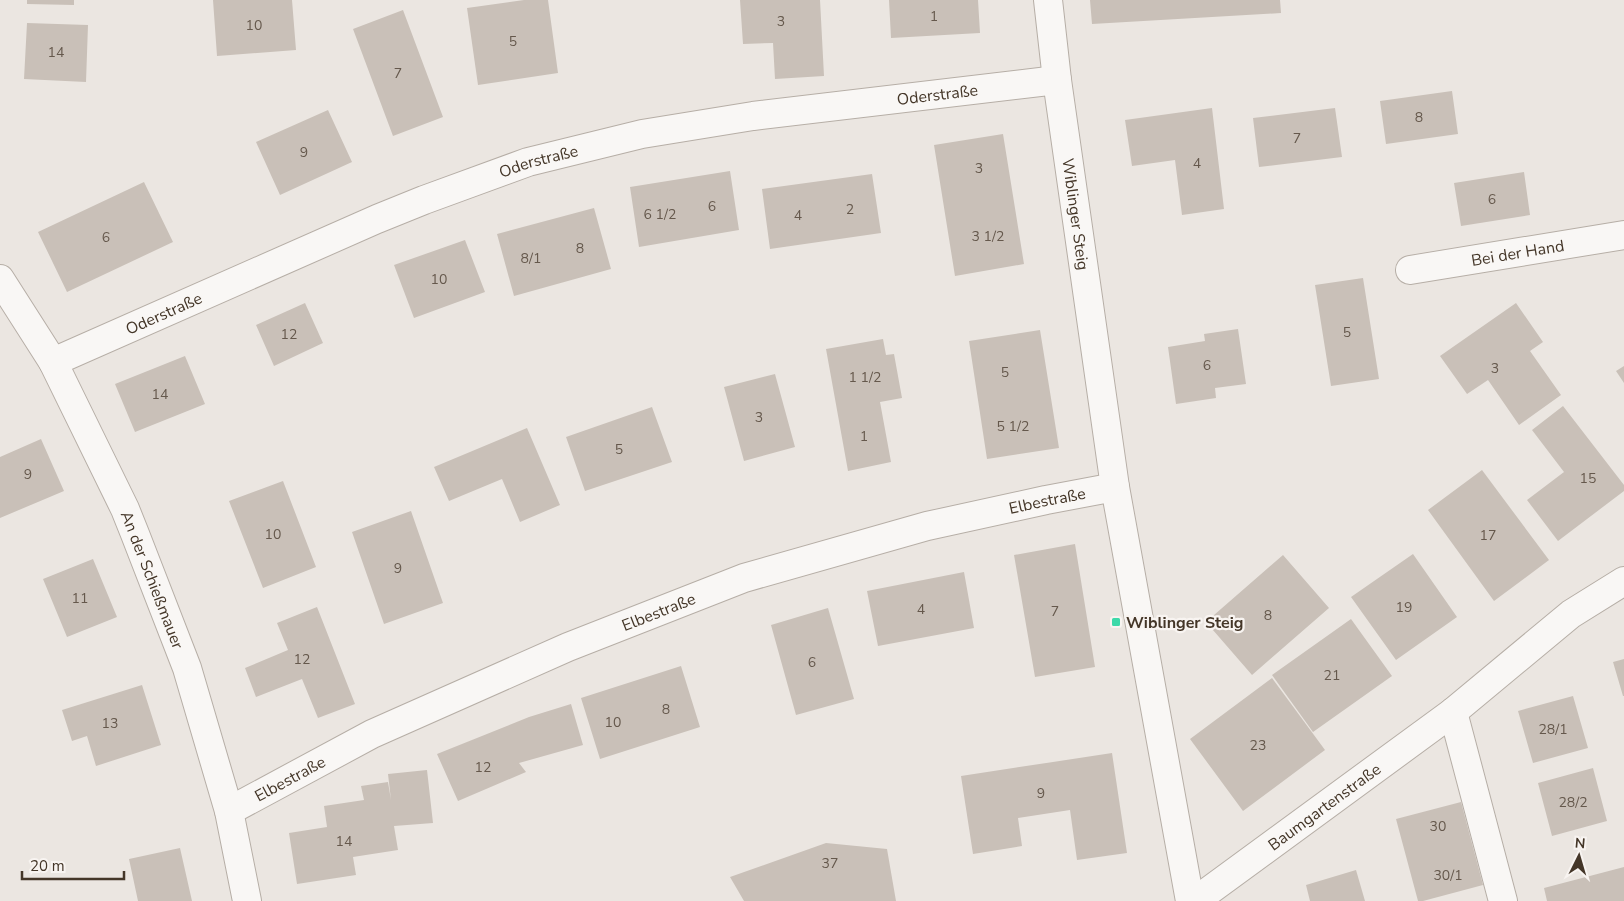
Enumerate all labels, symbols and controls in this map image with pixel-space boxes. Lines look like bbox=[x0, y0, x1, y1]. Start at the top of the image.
house number: 1 bbox=[930, 7, 938, 26]
house number: 3 bbox=[777, 12, 785, 31]
house number: 10 bbox=[246, 16, 262, 35]
house number: 5 bbox=[509, 32, 517, 51]
house number: 14 bbox=[48, 43, 64, 62]
house number: 7 bbox=[394, 64, 402, 83]
street label: Oderstraße bbox=[896, 79, 979, 111]
house number: 8 bbox=[1415, 108, 1423, 127]
house number: 7 bbox=[1293, 129, 1301, 148]
street label: Oderstraße bbox=[496, 140, 581, 184]
house number: 9 bbox=[300, 143, 308, 162]
house number: 4 bbox=[1193, 154, 1201, 173]
street label: Wiblinger Steig bbox=[1056, 157, 1094, 272]
house number: 3 bbox=[975, 159, 983, 178]
house number: 6 bbox=[1488, 190, 1496, 209]
house number: 6 bbox=[708, 197, 716, 216]
house number: 2 bbox=[846, 200, 854, 219]
house number: 6 1/2 bbox=[644, 205, 676, 224]
house number: 4 bbox=[794, 206, 802, 225]
house number: 3 1/2 bbox=[972, 227, 1004, 246]
house number: 6 bbox=[102, 228, 110, 247]
street label: Bei der Hand bbox=[1470, 235, 1566, 272]
house number: 8 bbox=[576, 239, 584, 258]
house number: 8/1 bbox=[521, 249, 541, 268]
house number: 10 bbox=[431, 270, 447, 289]
street label: Oderstraße bbox=[122, 288, 206, 341]
house number: 5 bbox=[1343, 323, 1351, 342]
house number: 12 bbox=[281, 325, 297, 344]
house number: 6 bbox=[1203, 356, 1211, 375]
house number: 3 bbox=[1491, 359, 1499, 378]
house number: 5 bbox=[1001, 363, 1009, 382]
house number: 1 1/2 bbox=[849, 368, 881, 387]
house number: 14 bbox=[152, 385, 168, 404]
house number: 3 bbox=[755, 408, 763, 427]
house number: 5 1/2 bbox=[997, 417, 1029, 436]
house number: 1 bbox=[860, 427, 868, 446]
house number: 5 bbox=[615, 440, 623, 459]
house number: 9 bbox=[24, 465, 32, 484]
house number: 15 bbox=[1580, 469, 1596, 488]
street label: Elbestraße bbox=[1007, 483, 1087, 520]
street label: An der Schießmauer bbox=[115, 508, 189, 652]
house number: 10 bbox=[265, 525, 281, 544]
house number: 17 bbox=[1480, 526, 1496, 545]
house number: 9 bbox=[394, 559, 402, 578]
street label: Elbestraße bbox=[619, 588, 699, 637]
house number: 11 bbox=[72, 589, 88, 608]
house number: 19 bbox=[1396, 598, 1412, 617]
house number: 4 bbox=[917, 600, 925, 619]
house number: 7 bbox=[1051, 602, 1059, 621]
house number: 8 bbox=[1264, 606, 1272, 625]
place label: Wiblinger Steig bbox=[1126, 612, 1243, 634]
marker: Wiblinger Steig bbox=[1110, 616, 1122, 628]
house number: 12 bbox=[294, 650, 310, 669]
house number: 6 bbox=[808, 653, 816, 672]
house number: 21 bbox=[1324, 666, 1340, 685]
house number: 8 bbox=[662, 700, 670, 719]
house number: 10 bbox=[605, 713, 621, 732]
house number: 13 bbox=[102, 714, 118, 733]
house number: 28/1 bbox=[1538, 720, 1568, 739]
house number: 23 bbox=[1250, 736, 1266, 755]
street label: Elbestraße bbox=[251, 751, 330, 807]
house number: 12 bbox=[475, 758, 491, 777]
street label: Baumgartenstraße bbox=[1264, 759, 1386, 856]
house number: 9 bbox=[1037, 784, 1045, 803]
house number: 28/2 bbox=[1558, 793, 1588, 812]
house number: 30 bbox=[1430, 817, 1446, 836]
north arrow bbox=[1554, 831, 1604, 881]
house number: 14 bbox=[336, 832, 352, 851]
text: N bbox=[1574, 834, 1586, 853]
scale bar bbox=[22, 848, 125, 880]
house number: 37 bbox=[822, 854, 838, 873]
text: 20 m bbox=[30, 856, 65, 876]
house number: 30/1 bbox=[1433, 866, 1463, 885]

